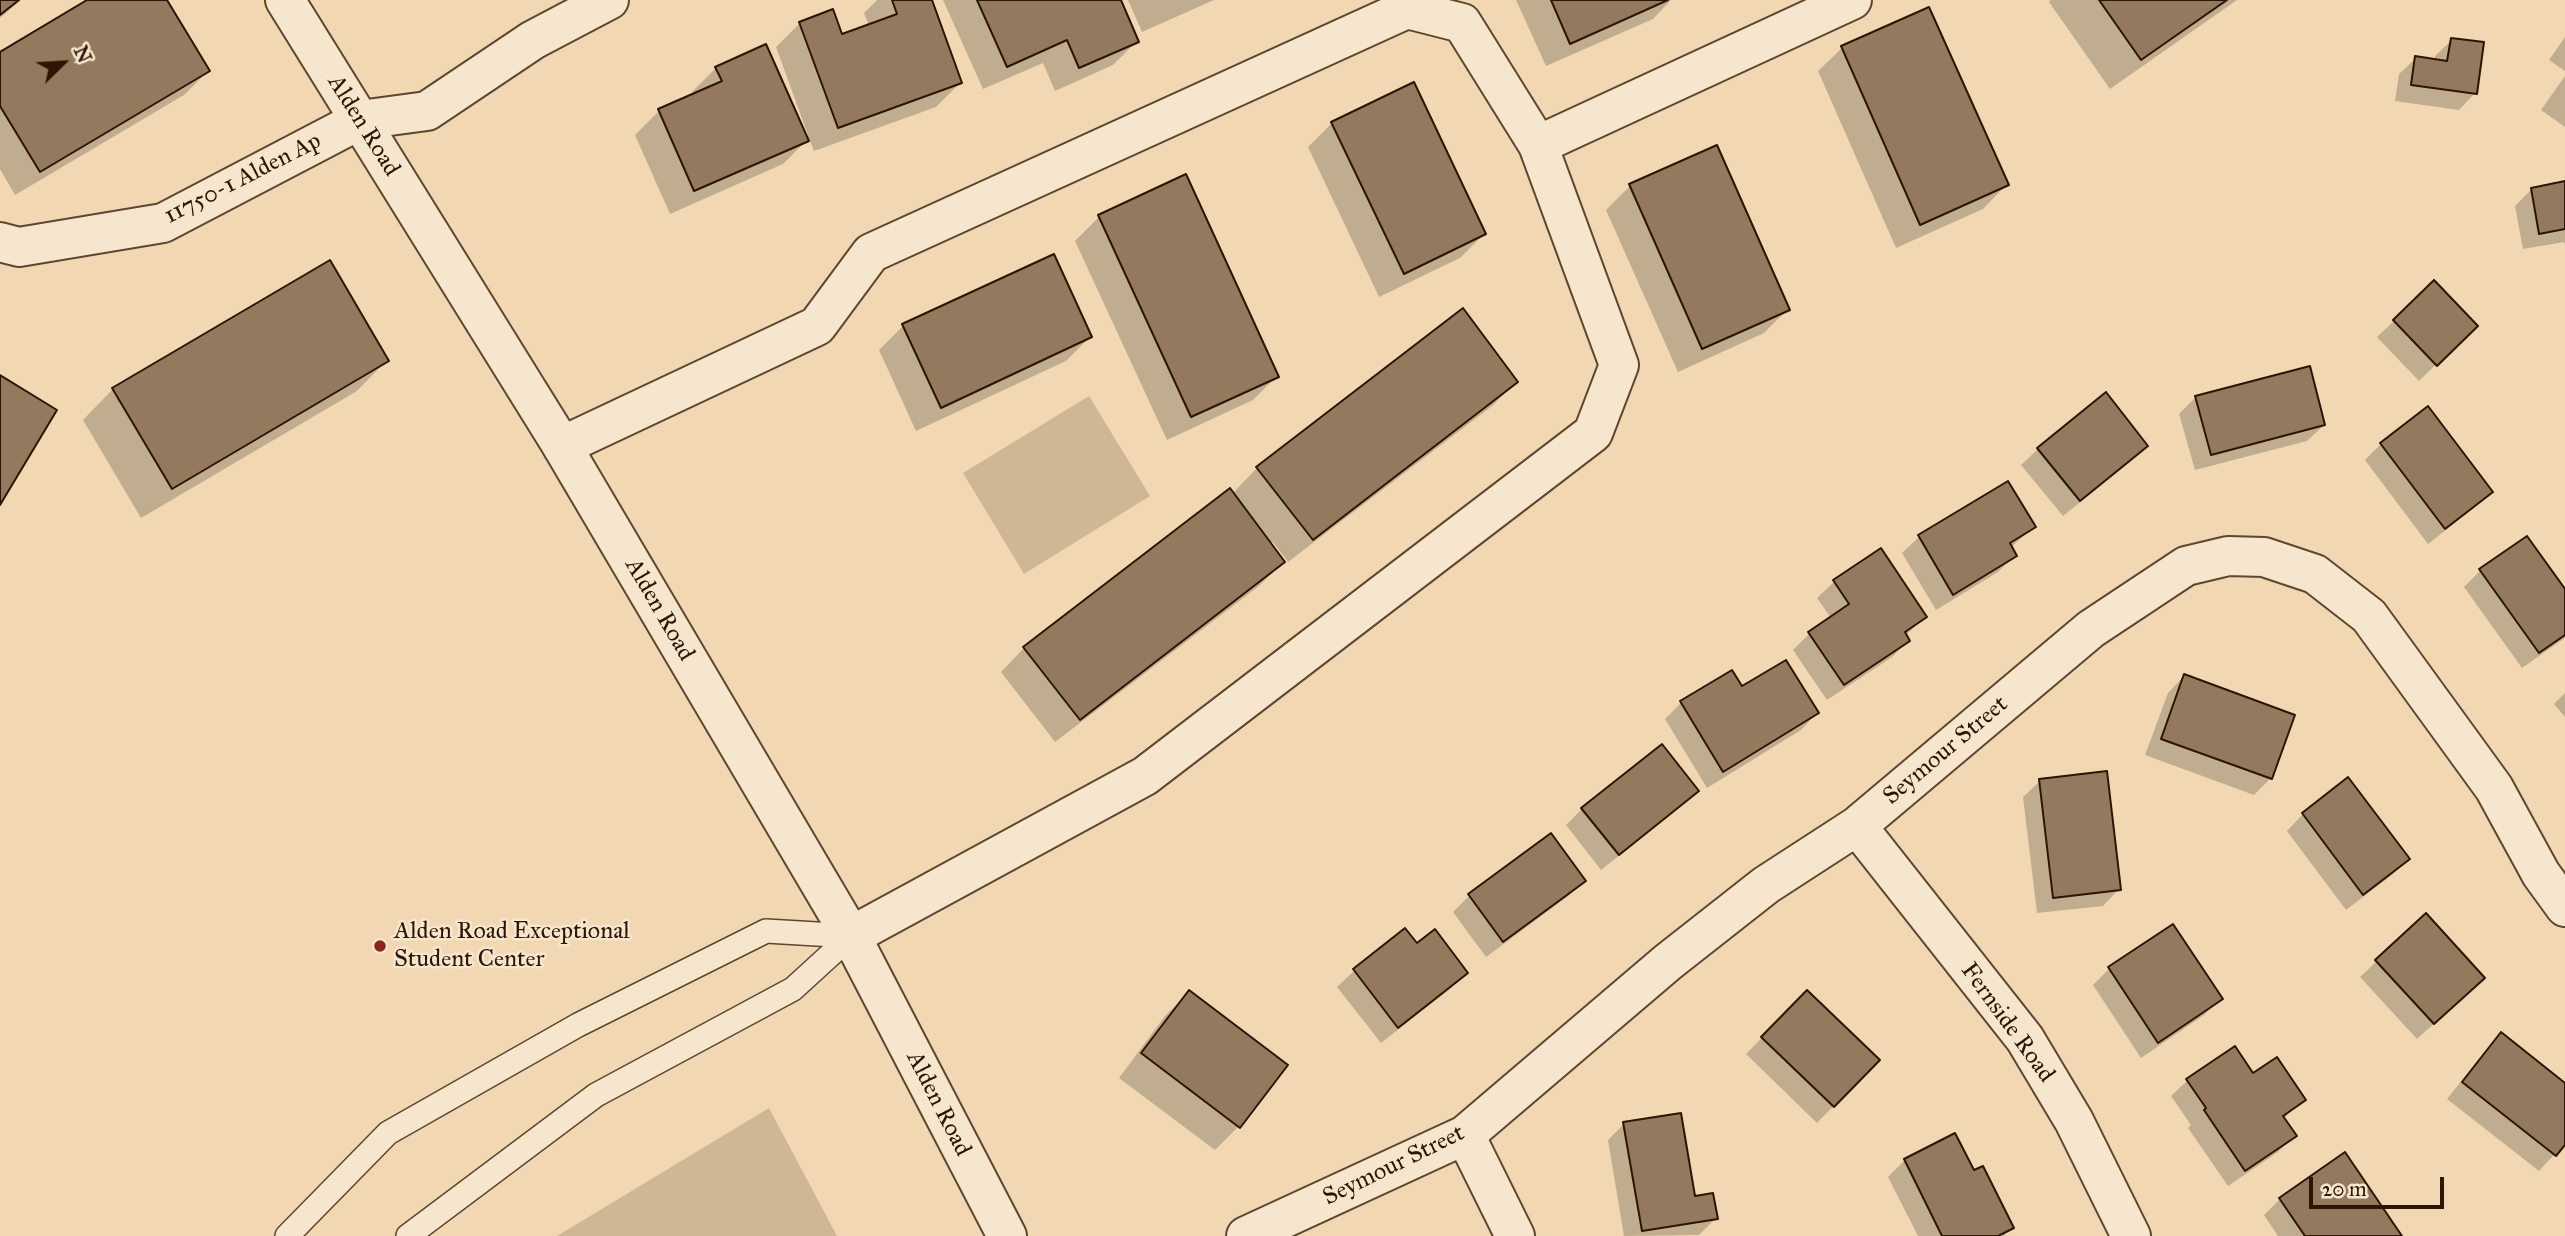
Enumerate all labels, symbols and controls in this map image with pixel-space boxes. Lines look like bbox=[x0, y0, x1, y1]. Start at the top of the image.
north arrow bbox=[28, 28, 98, 98]
text: N bbox=[69, 42, 96, 66]
street label: Alden Road bbox=[321, 70, 405, 182]
street label: 11750-1 Alden Ap bbox=[160, 127, 326, 231]
street label: Alden Road bbox=[618, 553, 700, 667]
street label: Seymour Street bbox=[1878, 691, 2014, 811]
place label: Alden Road Exceptional Student Center bbox=[394, 918, 630, 974]
marker: Alden Road Exceptional Student Center bbox=[372, 938, 388, 954]
street label: Fernside Road bbox=[1954, 958, 2060, 1088]
street label: Alden Road bbox=[899, 1047, 977, 1161]
street label: Seymour Street bbox=[1319, 1119, 1469, 1213]
scale bar bbox=[2313, 1162, 2448, 1206]
text: 20 m bbox=[2322, 1176, 2367, 1202]

